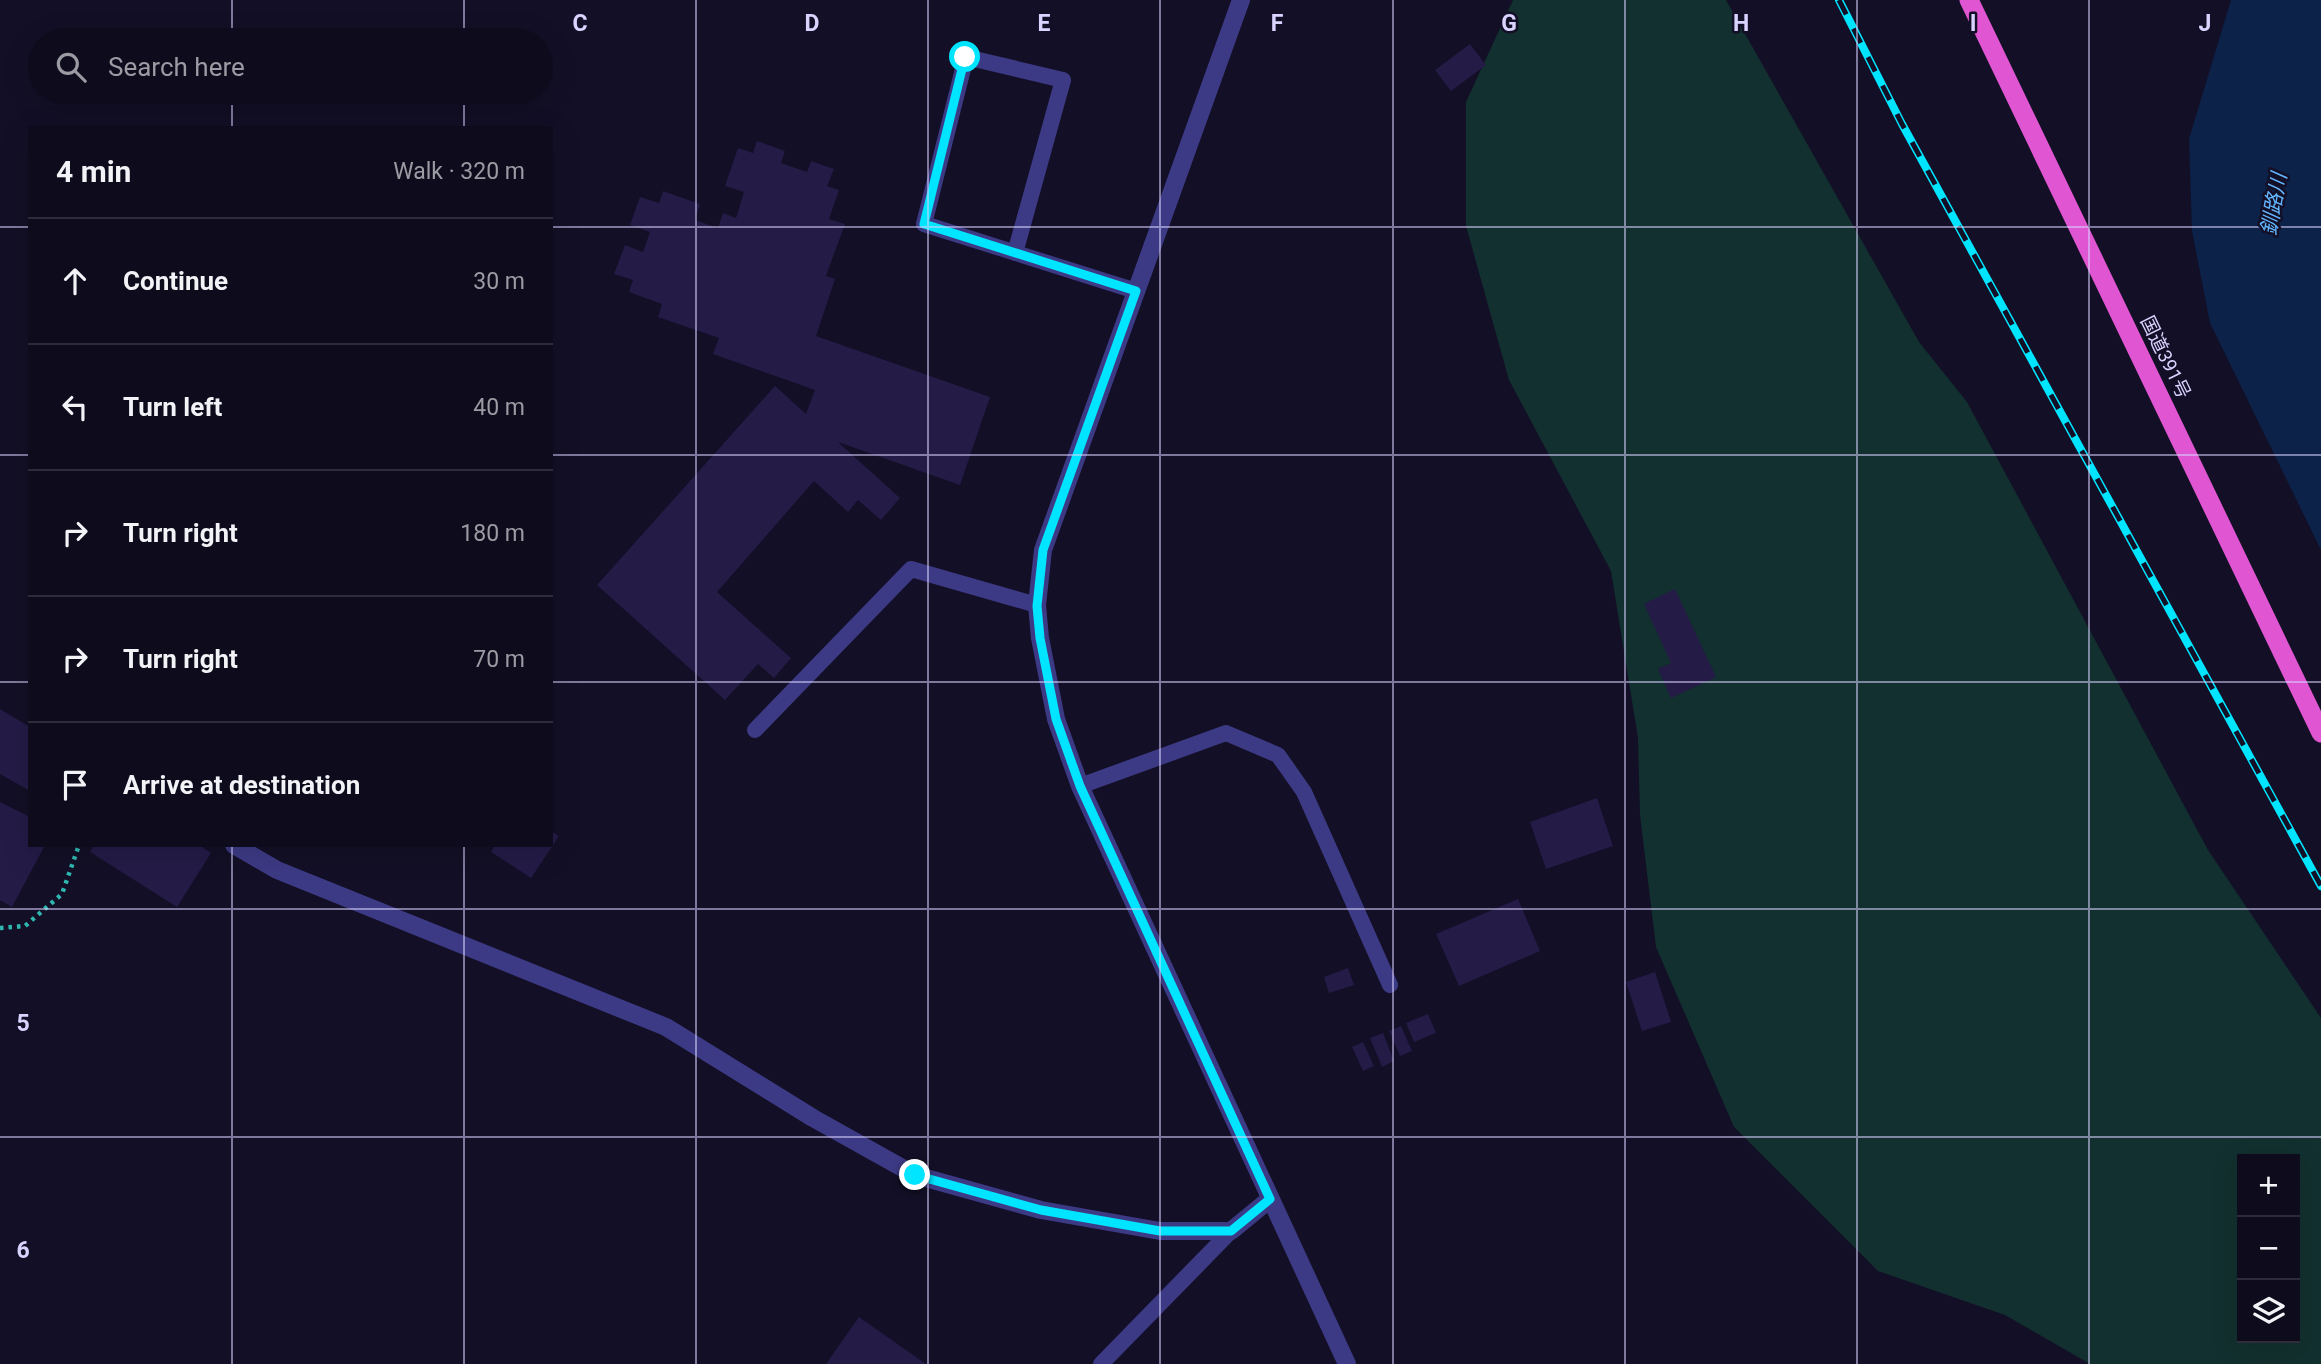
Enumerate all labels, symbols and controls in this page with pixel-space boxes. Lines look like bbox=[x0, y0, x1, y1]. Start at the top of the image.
text: C bbox=[572, 10, 588, 37]
text: D bbox=[805, 10, 819, 37]
text: E bbox=[1038, 10, 1051, 37]
text: F bbox=[1271, 10, 1284, 37]
text: G bbox=[1501, 10, 1517, 37]
text: H bbox=[1733, 10, 1749, 37]
text: I bbox=[1970, 10, 1976, 37]
text: J bbox=[2199, 10, 2211, 37]
search box bbox=[28, 28, 553, 105]
route start bbox=[949, 41, 980, 72]
icon: search bbox=[52, 48, 90, 86]
text: Search here bbox=[108, 52, 245, 82]
text: 4 min bbox=[56, 154, 131, 189]
text: Walk · 320 m bbox=[393, 158, 525, 185]
water label: 釧路川 bbox=[2257, 169, 2292, 237]
icon: ahead bbox=[56, 262, 94, 300]
text: Continue bbox=[123, 266, 228, 296]
text: 30 m bbox=[473, 268, 525, 295]
street label: 国道391号 bbox=[2136, 312, 2195, 402]
icon: left bbox=[56, 388, 94, 426]
text: Turn left bbox=[123, 392, 222, 422]
text: 40 m bbox=[473, 394, 525, 421]
icon: right bbox=[56, 514, 94, 552]
text: Turn right bbox=[123, 518, 238, 548]
text: 180 m bbox=[460, 520, 525, 547]
icon: right bbox=[56, 640, 94, 678]
text: Turn right bbox=[123, 644, 238, 674]
text: 70 m bbox=[473, 646, 525, 673]
icon: arrive bbox=[56, 766, 94, 804]
text: Arrive at destination bbox=[123, 770, 360, 800]
text: 5 bbox=[16, 1010, 30, 1037]
map controls bbox=[2237, 1154, 2300, 1343]
button: + bbox=[2237, 1154, 2300, 1217]
route end bbox=[899, 1159, 930, 1190]
button: − bbox=[2237, 1217, 2300, 1280]
text: 6 bbox=[16, 1237, 30, 1264]
button: layers bbox=[2237, 1280, 2300, 1343]

